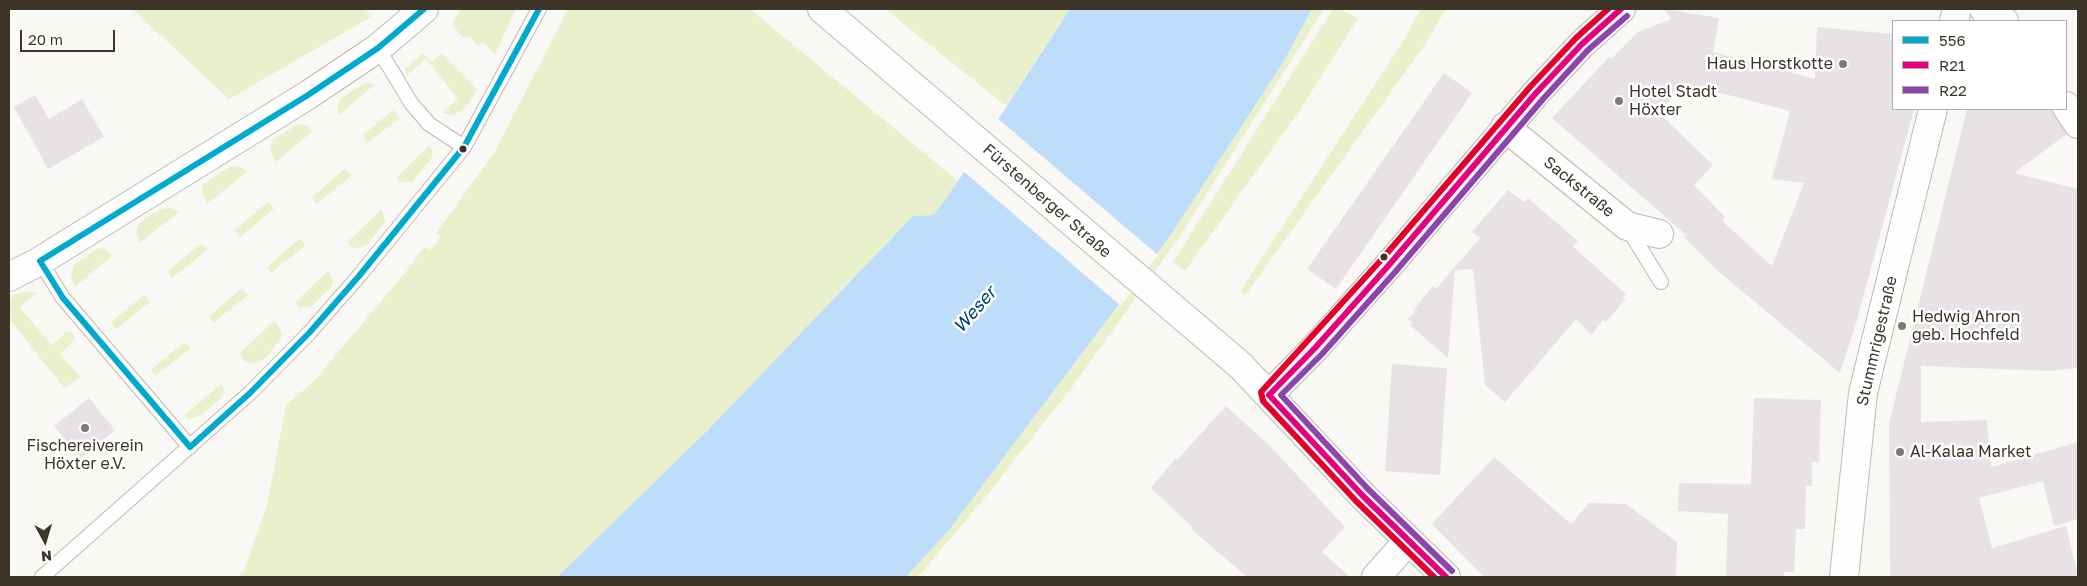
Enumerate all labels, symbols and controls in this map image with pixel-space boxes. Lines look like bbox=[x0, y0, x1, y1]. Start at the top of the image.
scale bar bbox=[22, 20, 118, 52]
legend bbox=[1892, 20, 2067, 110]
text: 20 m bbox=[28, 30, 63, 48]
text: 556 bbox=[1939, 31, 1965, 49]
place label: Haus Horstkotte bbox=[1707, 54, 1833, 74]
text: R21 bbox=[1939, 56, 1965, 74]
marker: Haus Horstkotte bbox=[1837, 58, 1849, 70]
text: R22 bbox=[1939, 81, 1967, 99]
place label: Hotel Stadt Höxter bbox=[1629, 82, 1717, 120]
marker: Hotel Stadt Höxter bbox=[1613, 95, 1625, 107]
street label: Fürstenberger Straße bbox=[979, 140, 1115, 262]
unlabelled marker bbox=[458, 144, 468, 154]
street label: Sackstraße bbox=[1540, 153, 1618, 221]
unlabelled marker bbox=[1379, 252, 1389, 262]
street label: Stummrigestraße bbox=[1853, 274, 1901, 408]
water label: Weser bbox=[949, 283, 1001, 337]
place label: Hedwig Ahron geb. Hochfeld bbox=[1912, 307, 2020, 345]
marker: Hedwig Ahron geb. Hochfeld bbox=[1896, 320, 1908, 332]
marker: Fischereiverein Höxter e.V. bbox=[79, 422, 91, 434]
place label: Fischereiverein Höxter e.V. bbox=[26, 436, 144, 474]
place label: Al-Kalaa Market bbox=[1910, 442, 2032, 462]
marker: Al-Kalaa Market bbox=[1894, 446, 1906, 458]
north arrow bbox=[20, 516, 70, 566]
text: N bbox=[40, 547, 53, 565]

